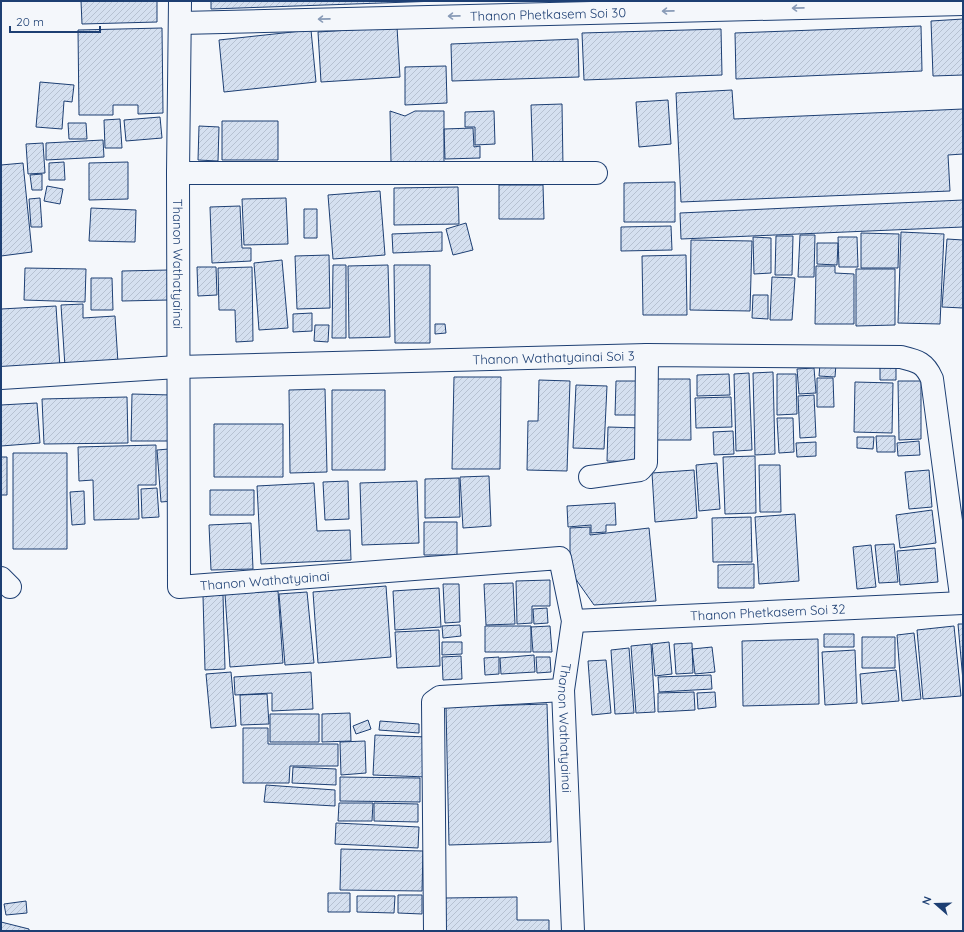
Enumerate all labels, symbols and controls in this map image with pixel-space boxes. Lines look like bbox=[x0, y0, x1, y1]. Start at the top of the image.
street label: Thanon Phetkasem Soi 30 bbox=[470, 4, 626, 24]
one-way arrow bbox=[792, 4, 805, 12]
one-way arrow bbox=[662, 7, 675, 15]
scale bar bbox=[10, 8, 100, 34]
one-way arrow bbox=[448, 12, 461, 20]
text: 20 m bbox=[16, 14, 44, 29]
one-way arrow bbox=[318, 16, 331, 23]
street label: Thanon Wathatyainai bbox=[170, 199, 186, 329]
street label: Thanon Wathatyainai Soi 3 bbox=[472, 347, 635, 367]
street label: Thanon Wathatyainai bbox=[199, 568, 330, 593]
street label: Thanon Phetkasem Soi 32 bbox=[690, 600, 846, 624]
street label: Thanon Wathatyainai bbox=[555, 662, 575, 793]
north arrow bbox=[916, 884, 956, 924]
text: N bbox=[919, 894, 935, 907]

